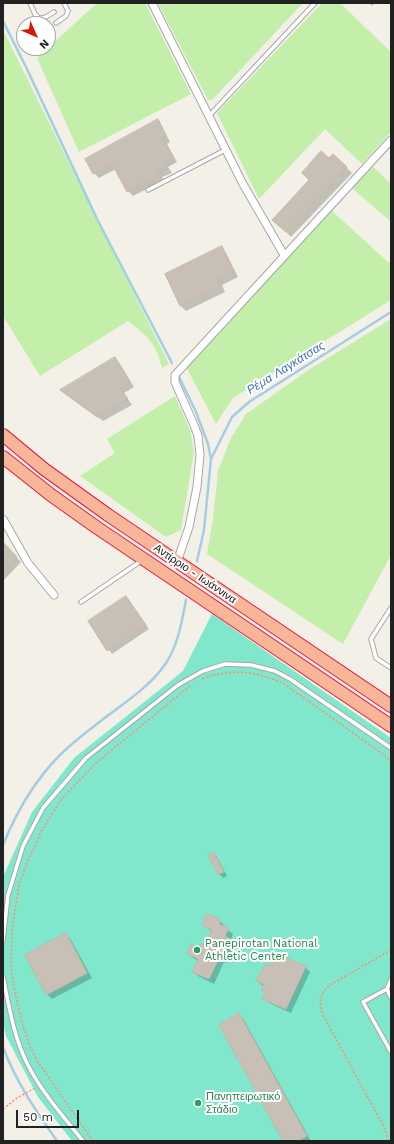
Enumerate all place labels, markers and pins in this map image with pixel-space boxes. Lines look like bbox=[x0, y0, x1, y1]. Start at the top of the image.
place label: Panepirotan National Athletic Center bbox=[205, 937, 318, 963]
marker: Panepirotan National Athletic Center bbox=[192, 945, 202, 955]
place label: Πανηπειρωτικό Στάδιο bbox=[206, 1090, 280, 1116]
marker: Πανηπειρωτικό Στάδιο bbox=[193, 1098, 203, 1108]

